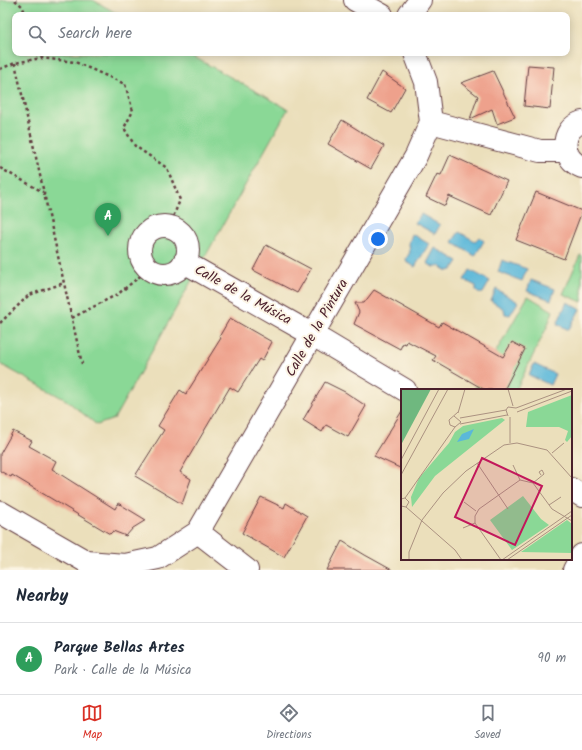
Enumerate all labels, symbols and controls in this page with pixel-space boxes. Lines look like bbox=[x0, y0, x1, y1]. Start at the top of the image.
search box bbox=[12, 12, 570, 56]
text: Search here bbox=[58, 22, 132, 46]
icon: search bbox=[26, 23, 48, 45]
pin: A bbox=[95, 203, 121, 236]
your location bbox=[368, 229, 388, 249]
street label: Calle de la Música bbox=[190, 259, 296, 331]
street label: Calle de la Pintura bbox=[280, 275, 354, 381]
inset map bbox=[401, 389, 572, 560]
text: Nearby bbox=[16, 583, 68, 610]
text: Parque Bellas Artes bbox=[54, 636, 185, 660]
text: A bbox=[25, 648, 33, 669]
text: 90 m bbox=[538, 648, 566, 669]
text: Park · Calle de la Música bbox=[54, 660, 191, 681]
tab: Map bbox=[81, 702, 103, 744]
tab: Directions bbox=[266, 702, 312, 744]
tab: Saved bbox=[475, 702, 501, 744]

